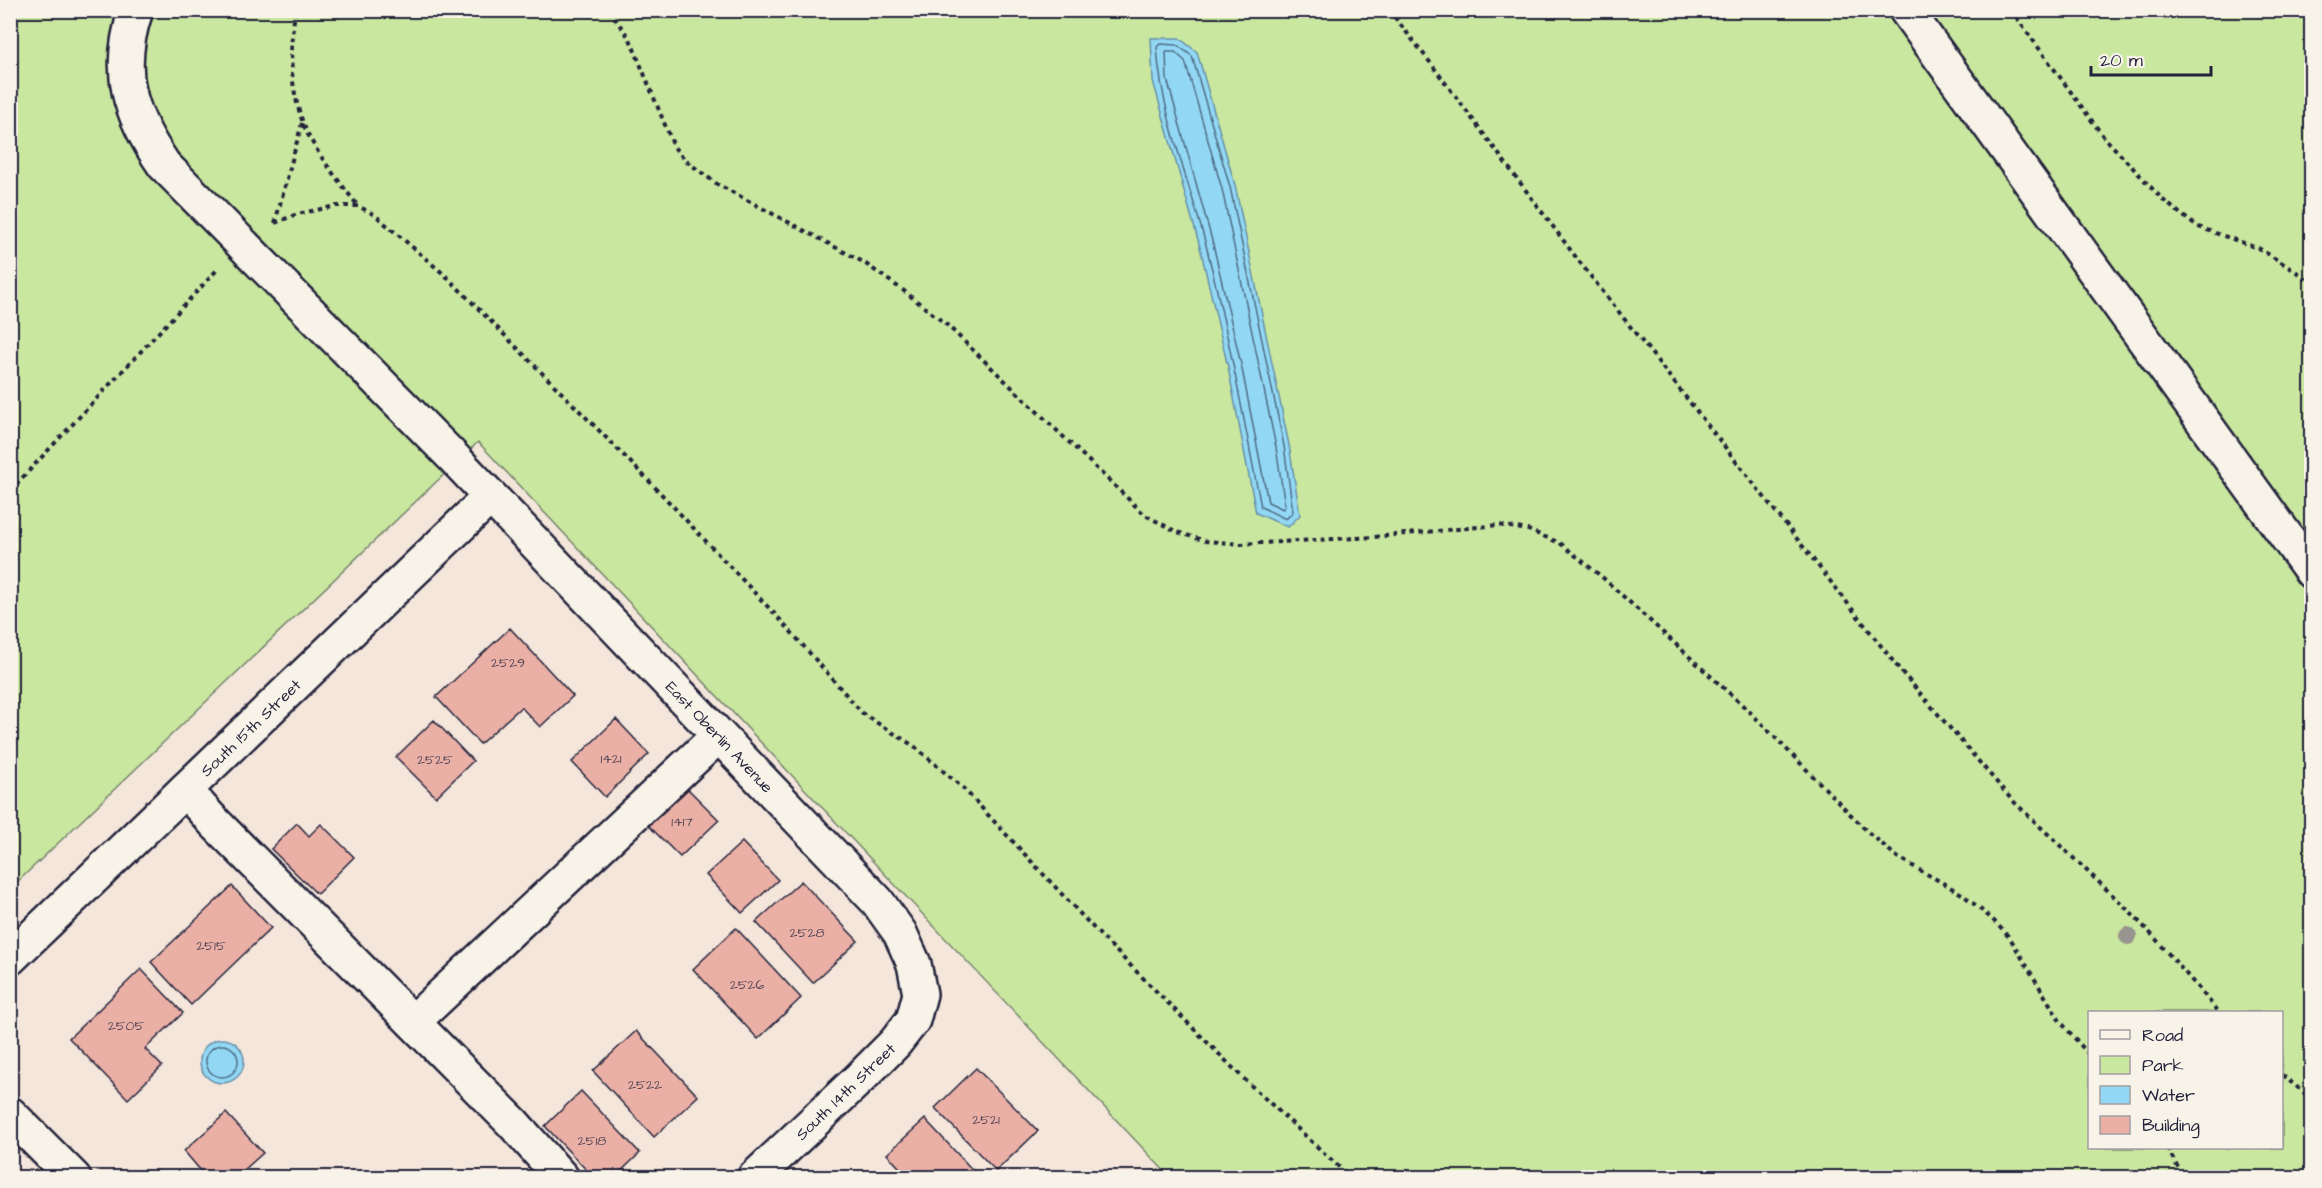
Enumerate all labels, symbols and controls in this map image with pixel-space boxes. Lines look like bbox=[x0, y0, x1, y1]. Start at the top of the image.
scale bar bbox=[2091, 39, 2211, 77]
text: 20 m bbox=[2100, 48, 2143, 73]
house number: 2529 bbox=[491, 653, 525, 673]
street label: South 15th Street bbox=[196, 674, 306, 782]
street label: East Oberlin Avenue bbox=[660, 676, 778, 798]
house number: 1421 bbox=[600, 749, 622, 769]
house number: 2525 bbox=[417, 750, 453, 770]
house number: 1417 bbox=[671, 812, 693, 832]
house number: 2528 bbox=[789, 923, 825, 943]
house number: 2515 bbox=[196, 936, 226, 956]
house number: 2526 bbox=[730, 975, 765, 995]
legend bbox=[2088, 1011, 2283, 1149]
house number: 2505 bbox=[108, 1016, 144, 1036]
text: Road bbox=[2142, 1023, 2183, 1048]
street label: South 14th Street bbox=[791, 1038, 901, 1145]
text: Park bbox=[2142, 1053, 2184, 1078]
house number: 2522 bbox=[628, 1075, 662, 1095]
text: Water bbox=[2142, 1083, 2195, 1108]
house number: 2521 bbox=[972, 1110, 1000, 1130]
text: Building bbox=[2142, 1113, 2200, 1139]
house number: 2518 bbox=[578, 1131, 606, 1151]

